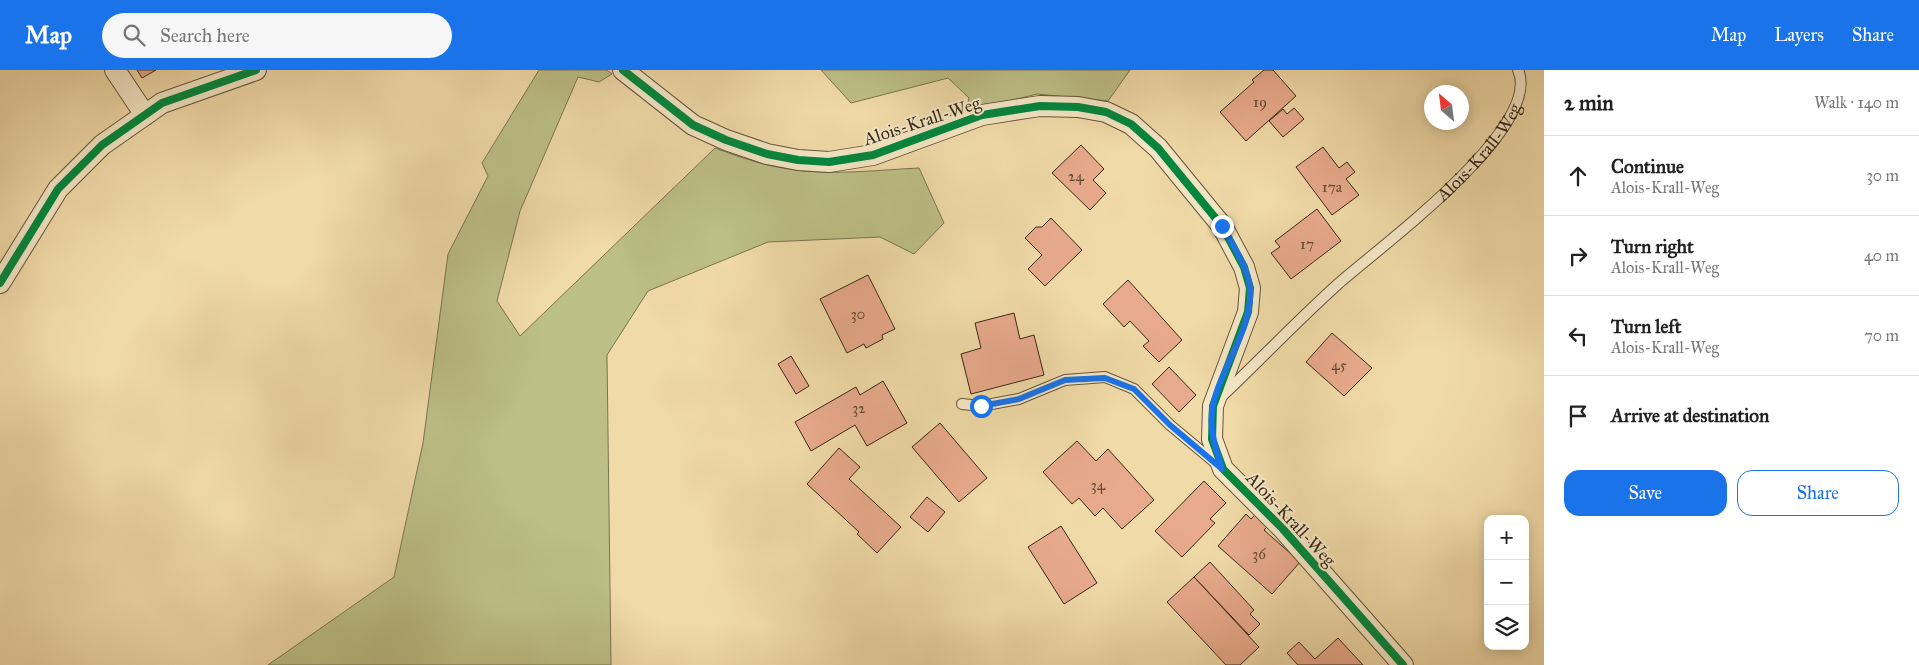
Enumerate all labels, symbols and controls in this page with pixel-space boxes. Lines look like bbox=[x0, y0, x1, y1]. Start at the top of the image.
search box bbox=[102, 13, 452, 58]
text: Map bbox=[25, 20, 72, 50]
icon: search bbox=[120, 21, 148, 49]
text: Search here bbox=[160, 24, 250, 47]
text: Map bbox=[1711, 24, 1746, 46]
text: Layers bbox=[1774, 24, 1824, 46]
text: Share bbox=[1852, 24, 1894, 46]
north arrow bbox=[1424, 85, 1469, 130]
text: 2 min bbox=[1564, 90, 1614, 116]
street label: Alois-Krall-Weg bbox=[860, 92, 984, 151]
house number: 19 bbox=[1253, 93, 1267, 111]
text: Walk · 140 m bbox=[1814, 93, 1899, 112]
street label: Alois-Krall-Weg bbox=[1431, 99, 1527, 207]
text: Continue bbox=[1611, 155, 1684, 178]
icon: ahead bbox=[1564, 162, 1592, 190]
text: 30 m bbox=[1866, 166, 1899, 185]
house number: 24 bbox=[1068, 167, 1085, 185]
house number: 17a bbox=[1322, 178, 1343, 196]
text: Alois-Krall-Weg bbox=[1611, 178, 1719, 197]
route end bbox=[1211, 215, 1234, 238]
house number: 17 bbox=[1300, 235, 1314, 253]
text: Turn right bbox=[1611, 235, 1694, 258]
icon: right bbox=[1564, 242, 1592, 270]
text: 40 m bbox=[1864, 246, 1899, 265]
text: Alois-Krall-Weg bbox=[1611, 258, 1719, 277]
house number: 30 bbox=[851, 305, 865, 323]
text: Turn left bbox=[1611, 315, 1681, 338]
icon: left bbox=[1564, 322, 1592, 350]
text: 70 m bbox=[1864, 326, 1899, 345]
text: Alois-Krall-Weg bbox=[1611, 338, 1719, 357]
house number: 45 bbox=[1331, 356, 1347, 374]
route start bbox=[970, 395, 993, 418]
house number: 32 bbox=[852, 399, 866, 417]
icon: arrive bbox=[1564, 402, 1592, 430]
text: Arrive at destination bbox=[1611, 404, 1769, 427]
street label: Alois-Krall-Weg bbox=[1240, 466, 1341, 572]
button: Save bbox=[1564, 470, 1727, 516]
button: Share bbox=[1737, 470, 1899, 516]
house number: 34 bbox=[1091, 476, 1106, 494]
map controls bbox=[1484, 515, 1529, 650]
button: + bbox=[1484, 515, 1529, 560]
house number: 36 bbox=[1252, 545, 1267, 563]
button: − bbox=[1484, 560, 1529, 605]
button: layers bbox=[1484, 605, 1529, 650]

